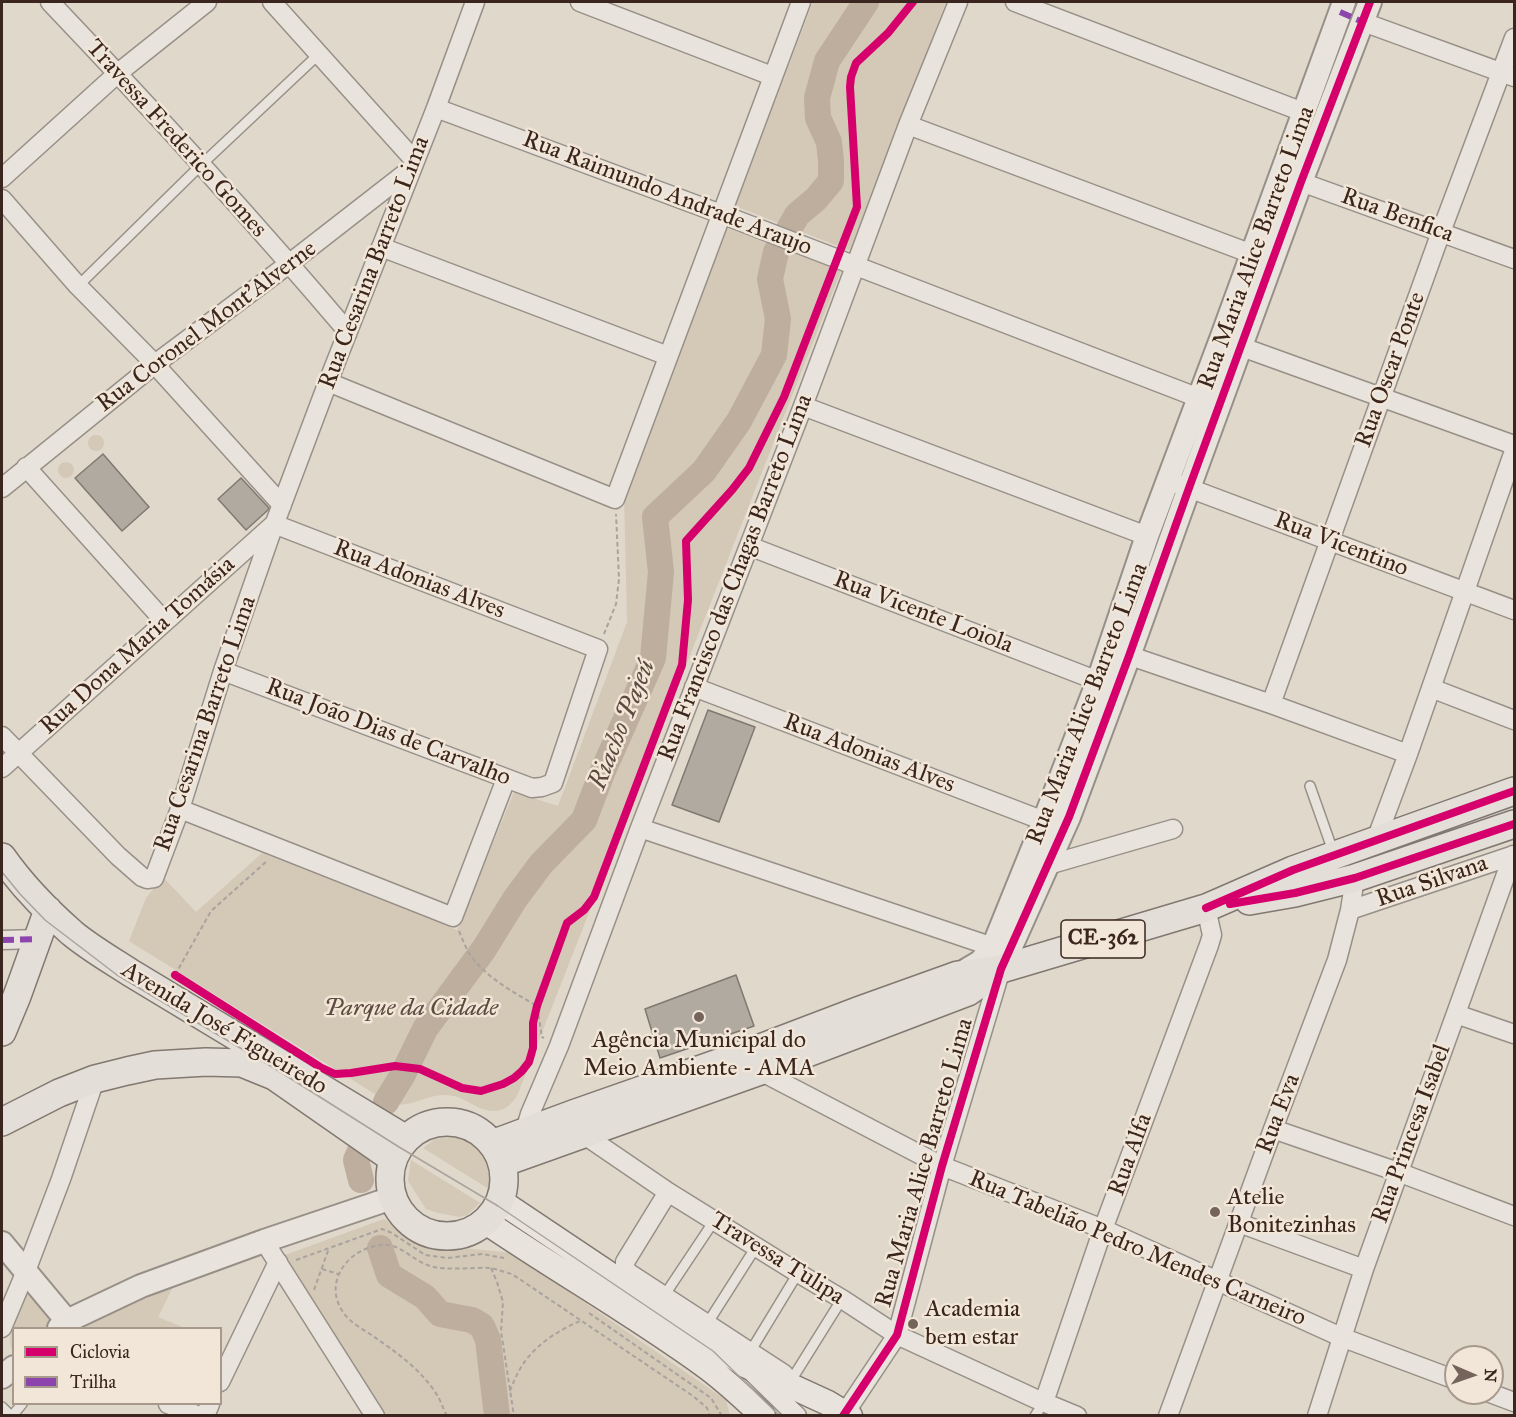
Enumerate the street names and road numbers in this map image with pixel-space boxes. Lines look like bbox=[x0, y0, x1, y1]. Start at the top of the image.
street label: Travessa Frederico Gomes bbox=[79, 34, 273, 244]
street label: Rua Maria Alice Barreto Lima bbox=[1192, 102, 1322, 394]
street label: Rua Raimundo Andrade Araujo bbox=[518, 125, 816, 263]
street label: Rua Cesarina Barreto Lima bbox=[313, 133, 437, 393]
street label: Rua Benfica bbox=[1337, 182, 1457, 250]
street label: Rua Coronel Mont'Alverne bbox=[91, 235, 323, 419]
street label: Rua Oscar Ponte bbox=[1350, 288, 1432, 452]
street label: Rua Francisco das Chagas Barreto Lima bbox=[653, 390, 819, 766]
street label: Rua Vicentino bbox=[1270, 506, 1412, 584]
street label: Rua Adonias Alves bbox=[329, 534, 509, 626]
street label: Rua Dona Maria Tomásia bbox=[35, 551, 241, 741]
street label: Rua Maria Alice Barreto Lima bbox=[1021, 559, 1155, 849]
street label: Rua Vicente Loiola bbox=[829, 566, 1017, 660]
street label: Rua Cesarina Barreto Lima bbox=[149, 592, 263, 856]
street label: Rua João Dias de Carvalho bbox=[261, 673, 515, 793]
street label: Rua Adonias Alves bbox=[779, 708, 959, 800]
street label: Rua Silvana bbox=[1372, 849, 1492, 915]
road number: CE-362 bbox=[1061, 920, 1145, 958]
street label: Avenida José Figueiredo bbox=[116, 956, 332, 1102]
street label: Rua Maria Alice Barreto Lima bbox=[870, 1015, 980, 1311]
street label: Rua Princesa Isabel bbox=[1366, 1041, 1458, 1227]
street label: Rua Eva bbox=[1251, 1070, 1307, 1158]
street label: Rua Alfa bbox=[1103, 1110, 1159, 1200]
street label: Rua Tabelião Pedro Mendes Carneiro bbox=[964, 1165, 1310, 1333]
street label: Travessa Tulipa bbox=[705, 1206, 849, 1312]

